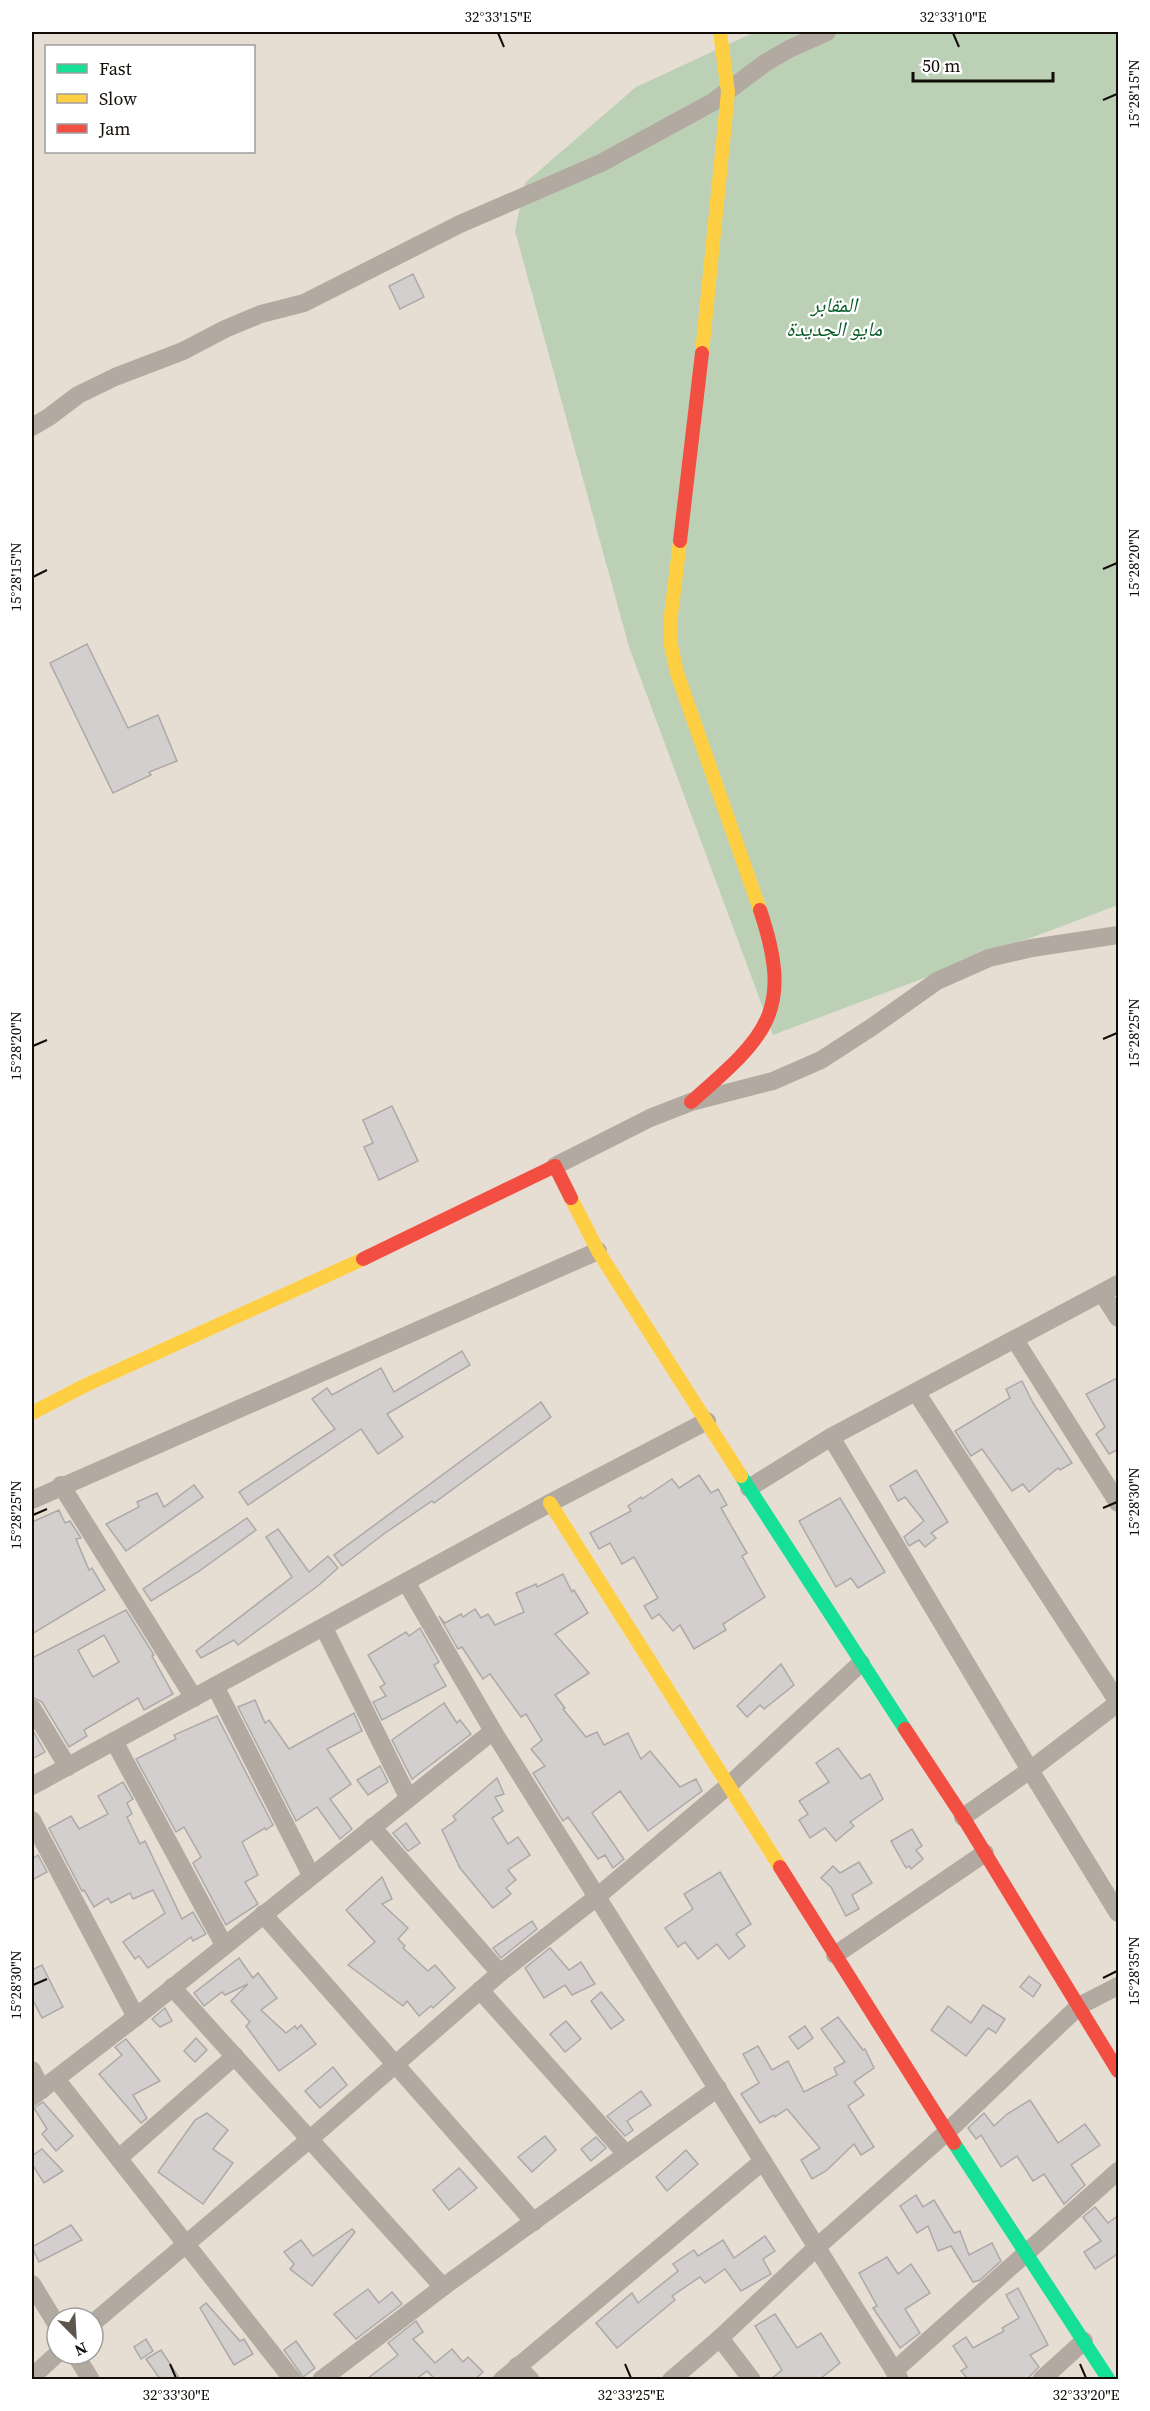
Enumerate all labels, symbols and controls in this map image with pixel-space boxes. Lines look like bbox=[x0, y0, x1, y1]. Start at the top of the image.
text: 32°33'15"E bbox=[464, 6, 532, 27]
text: 32°33'10"E bbox=[919, 6, 987, 27]
legend bbox=[45, 45, 255, 153]
scale bar bbox=[913, 45, 1052, 83]
text: 50 m bbox=[922, 53, 960, 78]
text: Fast bbox=[99, 56, 132, 81]
text: 15°28'15"N bbox=[1123, 59, 1144, 129]
text: Slow bbox=[99, 86, 137, 111]
text: Jam bbox=[98, 116, 131, 141]
park label: المقابر مايو الجديدة bbox=[786, 290, 882, 343]
text: 15°28'20"N bbox=[1123, 528, 1144, 598]
text: 15°28'15"N bbox=[5, 542, 26, 612]
text: 15°28'25"N bbox=[1123, 998, 1144, 1068]
text: 15°28'20"N bbox=[5, 1011, 26, 1081]
text: 15°28'30"N bbox=[1123, 1467, 1144, 1537]
text: 15°28'25"N bbox=[5, 1480, 26, 1550]
text: 15°28'35"N bbox=[1123, 1936, 1144, 2006]
text: 15°28'30"N bbox=[5, 1950, 26, 2020]
north arrow bbox=[45, 2306, 105, 2366]
text: N bbox=[71, 2337, 91, 2362]
text: 32°33'30"E bbox=[142, 2384, 210, 2405]
text: 32°33'25"E bbox=[597, 2384, 665, 2405]
text: 32°33'20"E bbox=[1052, 2384, 1120, 2405]

